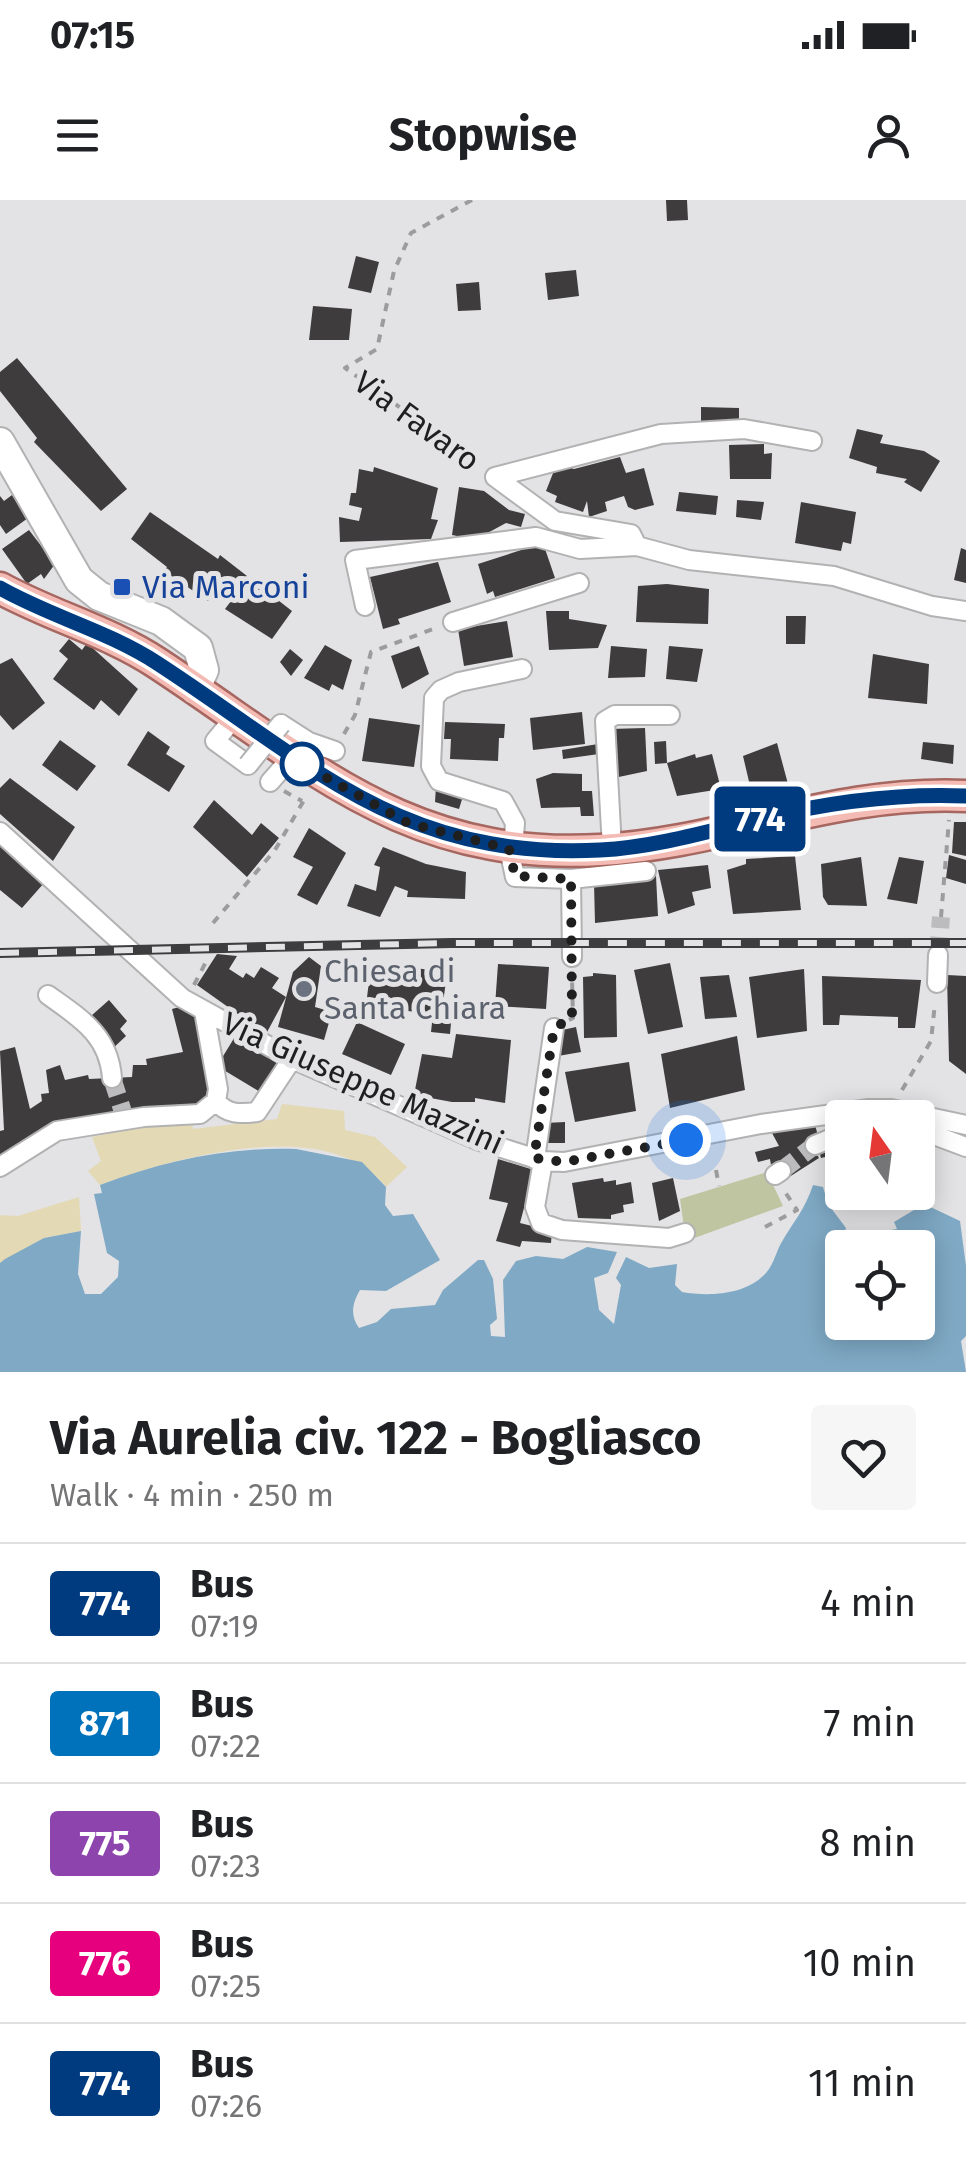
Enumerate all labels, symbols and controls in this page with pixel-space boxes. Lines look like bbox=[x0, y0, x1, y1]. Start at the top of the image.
text: 07:15 bbox=[50, 12, 135, 58]
icon: menu bbox=[50, 108, 105, 163]
text: Stopwise bbox=[389, 108, 577, 162]
icon: person bbox=[861, 108, 916, 163]
street label: Via Favaro bbox=[347, 363, 487, 479]
place label: Via Marconi bbox=[142, 568, 310, 606]
marker: Via Marconi bbox=[111, 576, 133, 598]
unlabelled marker bbox=[281, 743, 323, 785]
line badge: 774 bbox=[702, 786, 818, 852]
text: 774 bbox=[734, 798, 786, 840]
place label: Chiesa di Santa Chiara bbox=[324, 952, 506, 1027]
marker: Chiesa di Santa Chiara bbox=[293, 978, 315, 1000]
street label: Via Giuseppe Mazzini bbox=[216, 1004, 510, 1162]
north arrow bbox=[825, 1100, 935, 1210]
map controls bbox=[825, 1100, 935, 1340]
your location bbox=[661, 1115, 711, 1165]
button: locate bbox=[825, 1230, 935, 1340]
button: heart bbox=[811, 1405, 916, 1510]
text: Via Aurelia civ. 122 - Bogliasco bbox=[50, 1409, 701, 1467]
text: Walk · 4 min · 250 m bbox=[50, 1476, 334, 1514]
text: Bus bbox=[190, 1561, 254, 1607]
text: 4 min bbox=[820, 1580, 916, 1626]
text: 774 bbox=[79, 1582, 131, 1624]
text: 07:19 bbox=[190, 1607, 258, 1645]
text: Bus bbox=[190, 1681, 254, 1727]
text: 7 min bbox=[824, 1700, 916, 1746]
text: 871 bbox=[79, 1702, 131, 1744]
text: 07:22 bbox=[190, 1727, 261, 1765]
text: Bus bbox=[190, 1801, 254, 1847]
text: 8 min bbox=[819, 1820, 916, 1866]
text: 775 bbox=[79, 1822, 131, 1864]
text: 07:23 bbox=[190, 1847, 261, 1885]
text: Bus bbox=[190, 1921, 254, 1967]
text: 10 min bbox=[803, 1940, 916, 1986]
text: 776 bbox=[79, 1942, 131, 1984]
text: 07:25 bbox=[190, 1967, 261, 2005]
text: Bus bbox=[190, 2041, 254, 2087]
text: 11 min bbox=[808, 2060, 916, 2106]
text: 774 bbox=[79, 2062, 131, 2104]
text: 07:26 bbox=[190, 2087, 262, 2125]

